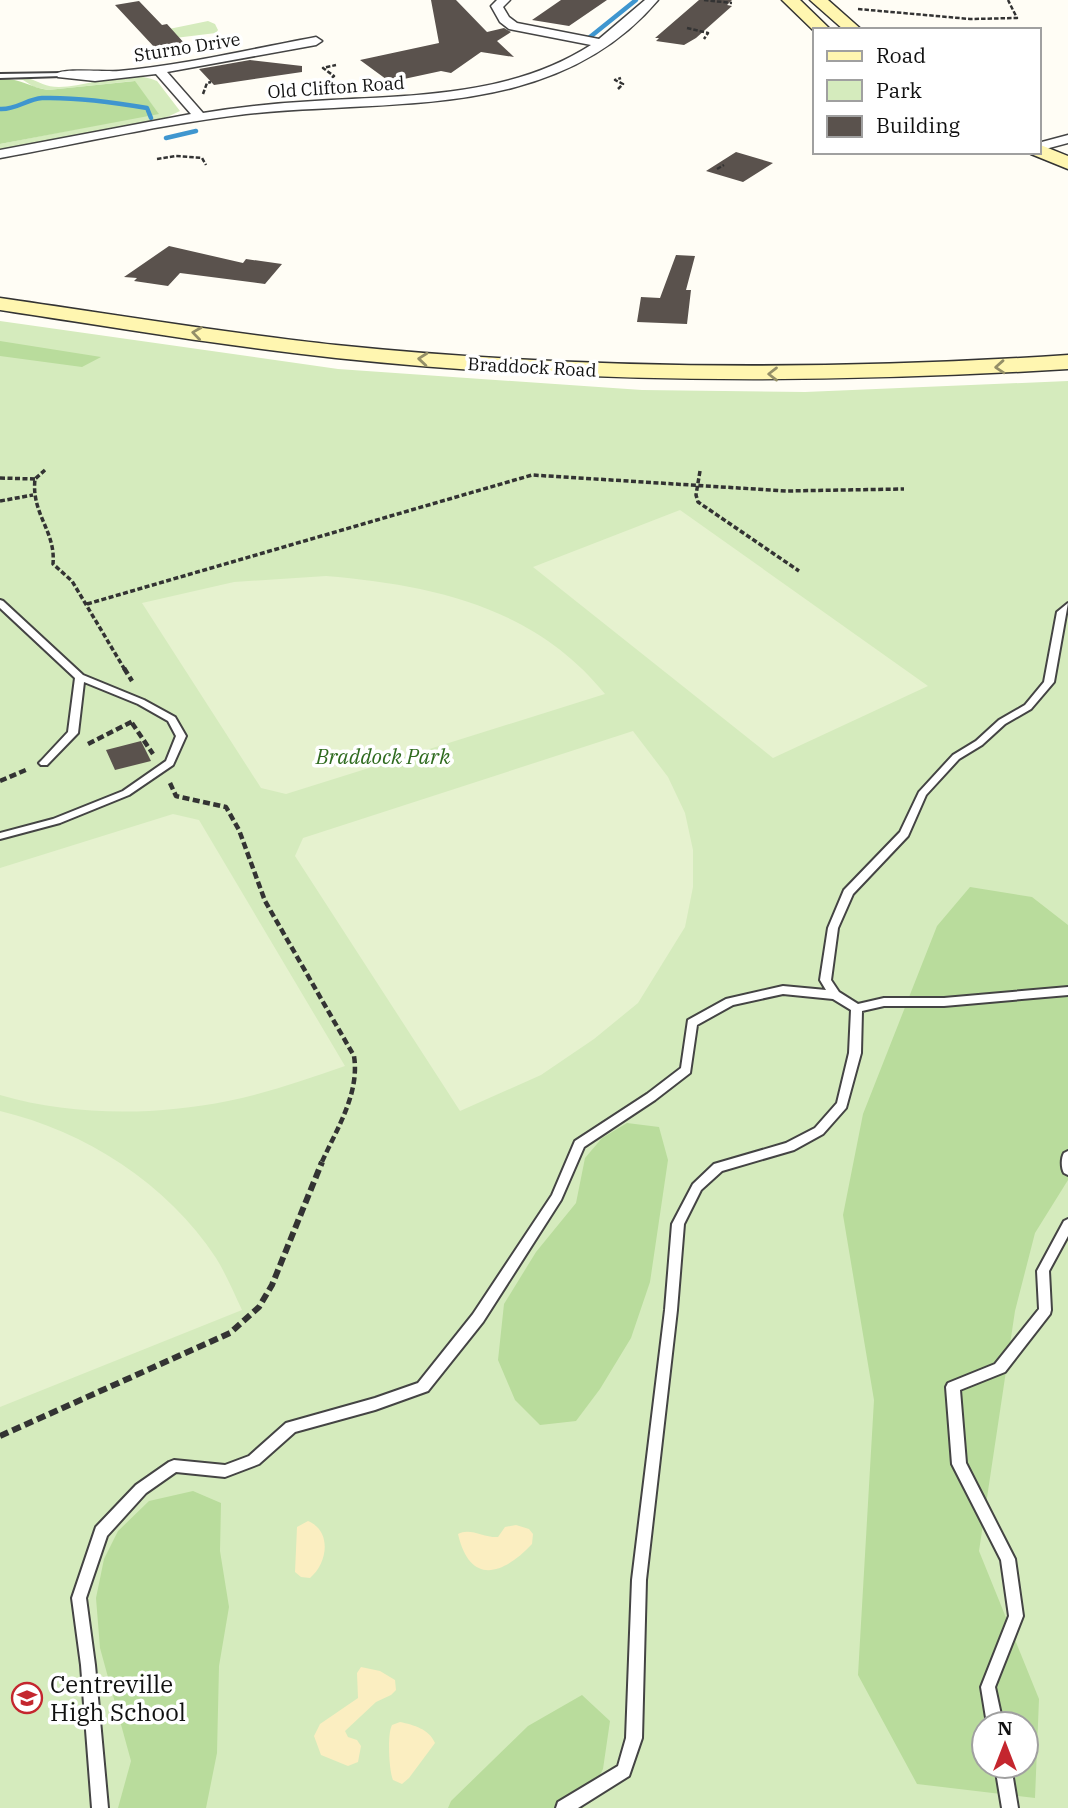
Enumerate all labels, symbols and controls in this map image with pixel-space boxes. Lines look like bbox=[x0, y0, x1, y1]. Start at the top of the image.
street label: Sturno Drive bbox=[132, 27, 242, 67]
legend bbox=[813, 28, 1040, 154]
text: Road bbox=[876, 41, 926, 69]
street label: Old Clifton Road bbox=[267, 71, 405, 103]
text: Park bbox=[876, 76, 923, 104]
text: Building bbox=[876, 111, 961, 139]
one-way arrow bbox=[191, 326, 203, 341]
one-way arrow bbox=[417, 352, 428, 367]
street label: Braddock Road bbox=[467, 352, 597, 382]
one-way arrow bbox=[994, 359, 1005, 374]
one-way arrow bbox=[767, 366, 777, 382]
park label: Braddock Park bbox=[315, 742, 451, 770]
place label: Centreville High School bbox=[50, 1668, 186, 1728]
school or university icon: Centreville High School bbox=[10, 1681, 44, 1715]
north arrow bbox=[970, 1710, 1040, 1780]
text: N bbox=[997, 1716, 1013, 1740]

